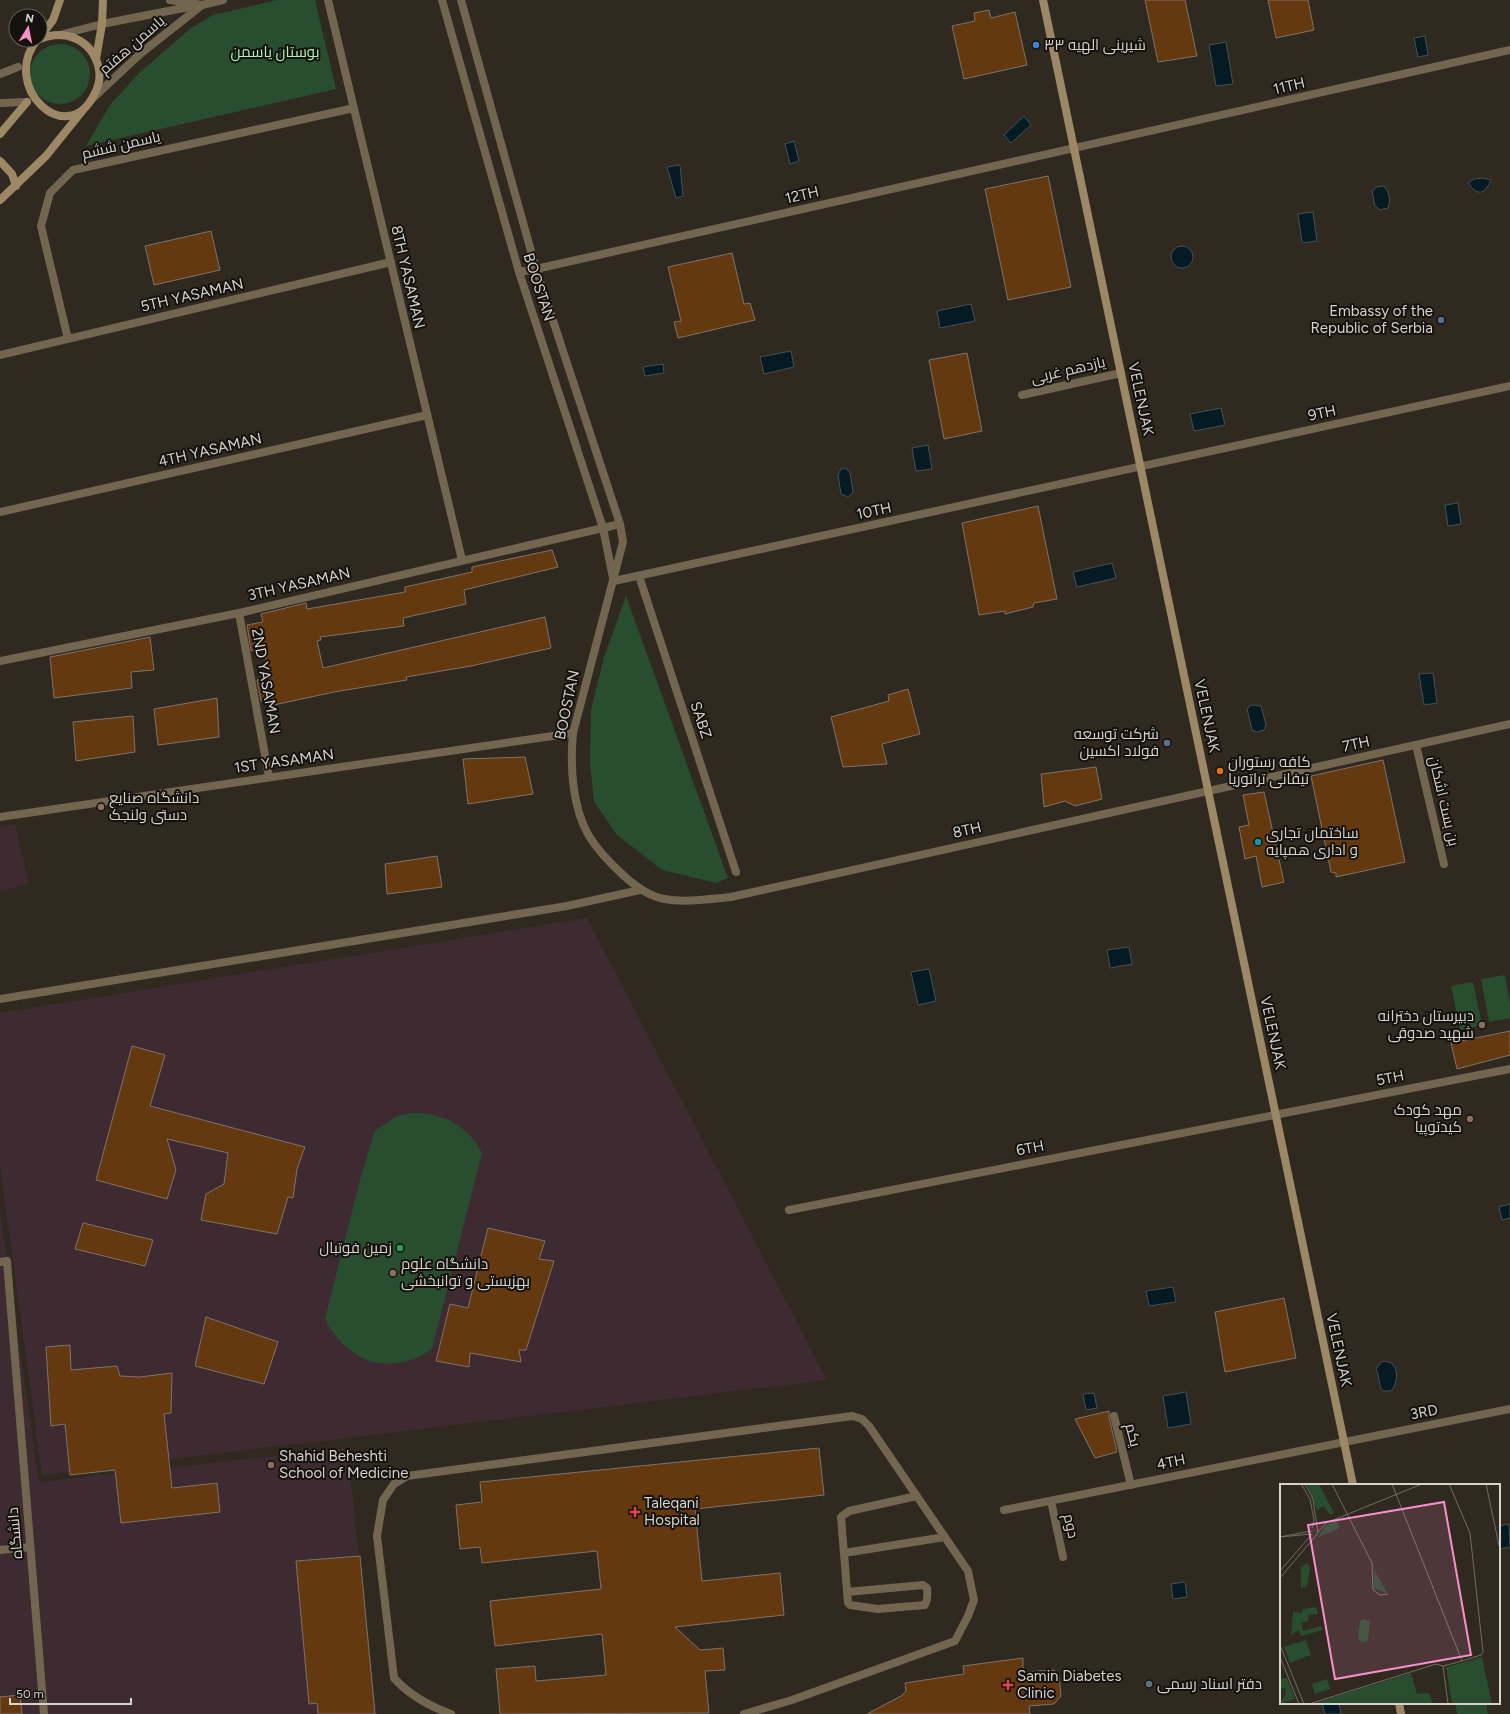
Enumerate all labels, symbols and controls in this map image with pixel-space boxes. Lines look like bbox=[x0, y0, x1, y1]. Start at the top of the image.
north arrow bbox=[8, 8, 48, 48]
text: N bbox=[24, 12, 35, 26]
street label: یاسمن هفتم bbox=[96, 12, 169, 79]
place label: شیرینی الهیه ٣٣ bbox=[1044, 36, 1146, 55]
marker: شیرینی الهیه ٣٣ bbox=[1031, 40, 1041, 50]
park label: بوستان یاسمن bbox=[230, 43, 320, 62]
street label: 11TH bbox=[1271, 74, 1307, 98]
street label: یاسمن ششم bbox=[80, 127, 162, 164]
street label: 12TH bbox=[783, 182, 821, 208]
street label: 8TH YASAMAN bbox=[387, 224, 429, 330]
street label: BOOSTAN bbox=[520, 251, 558, 323]
street label: 5TH YASAMAN bbox=[139, 274, 245, 316]
place label: Embassy of the Republic of Serbia bbox=[1310, 302, 1433, 337]
marker: Embassy of the Republic of Serbia bbox=[1436, 315, 1446, 325]
street label: یازدهم غربی bbox=[1029, 353, 1107, 388]
street label: VELENJAK bbox=[1124, 361, 1158, 438]
street label: 9TH bbox=[1306, 401, 1338, 425]
street label: 4TH YASAMAN bbox=[157, 429, 263, 471]
street label: 10TH bbox=[855, 499, 893, 523]
street label: 3TH YASAMAN bbox=[246, 563, 352, 605]
street label: 2ND YASAMAN bbox=[248, 627, 284, 735]
street label: BOOSTAN bbox=[551, 669, 583, 741]
street label: VELENJAK bbox=[1190, 678, 1224, 755]
street label: SABZ bbox=[687, 699, 715, 741]
place label: شرکت توسعه فولاد اکسین bbox=[1074, 725, 1159, 761]
street label: 7TH bbox=[1341, 732, 1371, 756]
marker: شرکت توسعه فولاد اکسین bbox=[1162, 738, 1172, 748]
street label: 1ST YASAMAN bbox=[233, 745, 335, 777]
place label: کافه رستوران تیفانی تراتوریا bbox=[1228, 753, 1311, 789]
street label: بن بست اشکان bbox=[1424, 754, 1463, 848]
marker: کافه رستوران تیفانی تراتوریا bbox=[1215, 766, 1225, 776]
place label: دانشگاه صنایع دستى ولنجک bbox=[109, 789, 199, 825]
marker: دانشگاه صنایع دستى ولنجک bbox=[96, 802, 106, 812]
street label: 8TH bbox=[951, 818, 983, 842]
place label: ساختمان تجاری و اداری همپایه bbox=[1266, 824, 1359, 860]
marker: ساختمان تجاری و اداری همپایه bbox=[1253, 837, 1263, 847]
street label: VELENJAK bbox=[1256, 995, 1290, 1072]
place label: دبیرستان دخترانه شهید صدوقی bbox=[1378, 1007, 1474, 1043]
marker: دبیرستان دخترانه شهید صدوقی bbox=[1477, 1020, 1487, 1030]
street label: 5TH bbox=[1374, 1066, 1406, 1090]
place label: مهد کودک کیدتوپیا bbox=[1394, 1101, 1462, 1137]
marker: مهد کودک کیدتوپیا bbox=[1465, 1114, 1475, 1124]
street label: 6TH bbox=[1015, 1136, 1045, 1160]
place label: زمین فوتبال bbox=[319, 1239, 392, 1258]
marker: زمین فوتبال bbox=[395, 1243, 405, 1253]
place label: دانشگاه علوم بهزیستی و توانبخشی bbox=[401, 1255, 530, 1291]
marker: دانشگاه علوم بهزیستی و توانبخشی bbox=[388, 1268, 398, 1278]
street label: VELENJAK bbox=[1322, 1312, 1356, 1389]
street label: 3RD bbox=[1409, 1401, 1439, 1423]
street label: یکم bbox=[1120, 1421, 1145, 1449]
place label: Shahid Beheshti School of Medicine bbox=[279, 1447, 408, 1482]
street label: 4TH bbox=[1155, 1450, 1187, 1474]
marker: Shahid Beheshti School of Medicine bbox=[266, 1460, 276, 1470]
inset map bbox=[1280, 1484, 1500, 1704]
place label: Taleqani Hospital bbox=[644, 1494, 700, 1529]
street label: دانشگاه bbox=[4, 1506, 26, 1560]
marker: Taleqani Hospital bbox=[629, 1506, 641, 1518]
street label: دوم bbox=[1059, 1512, 1082, 1540]
place label: Samin Diabetes Clinic bbox=[1017, 1667, 1121, 1702]
place label: دفتر اسناد رسمی bbox=[1157, 1675, 1262, 1694]
marker: Samin Diabetes Clinic bbox=[1002, 1679, 1014, 1691]
marker: دفتر اسناد رسمی bbox=[1144, 1679, 1154, 1689]
scale bar bbox=[10, 1680, 131, 1706]
text: 50 m bbox=[16, 1687, 44, 1701]

